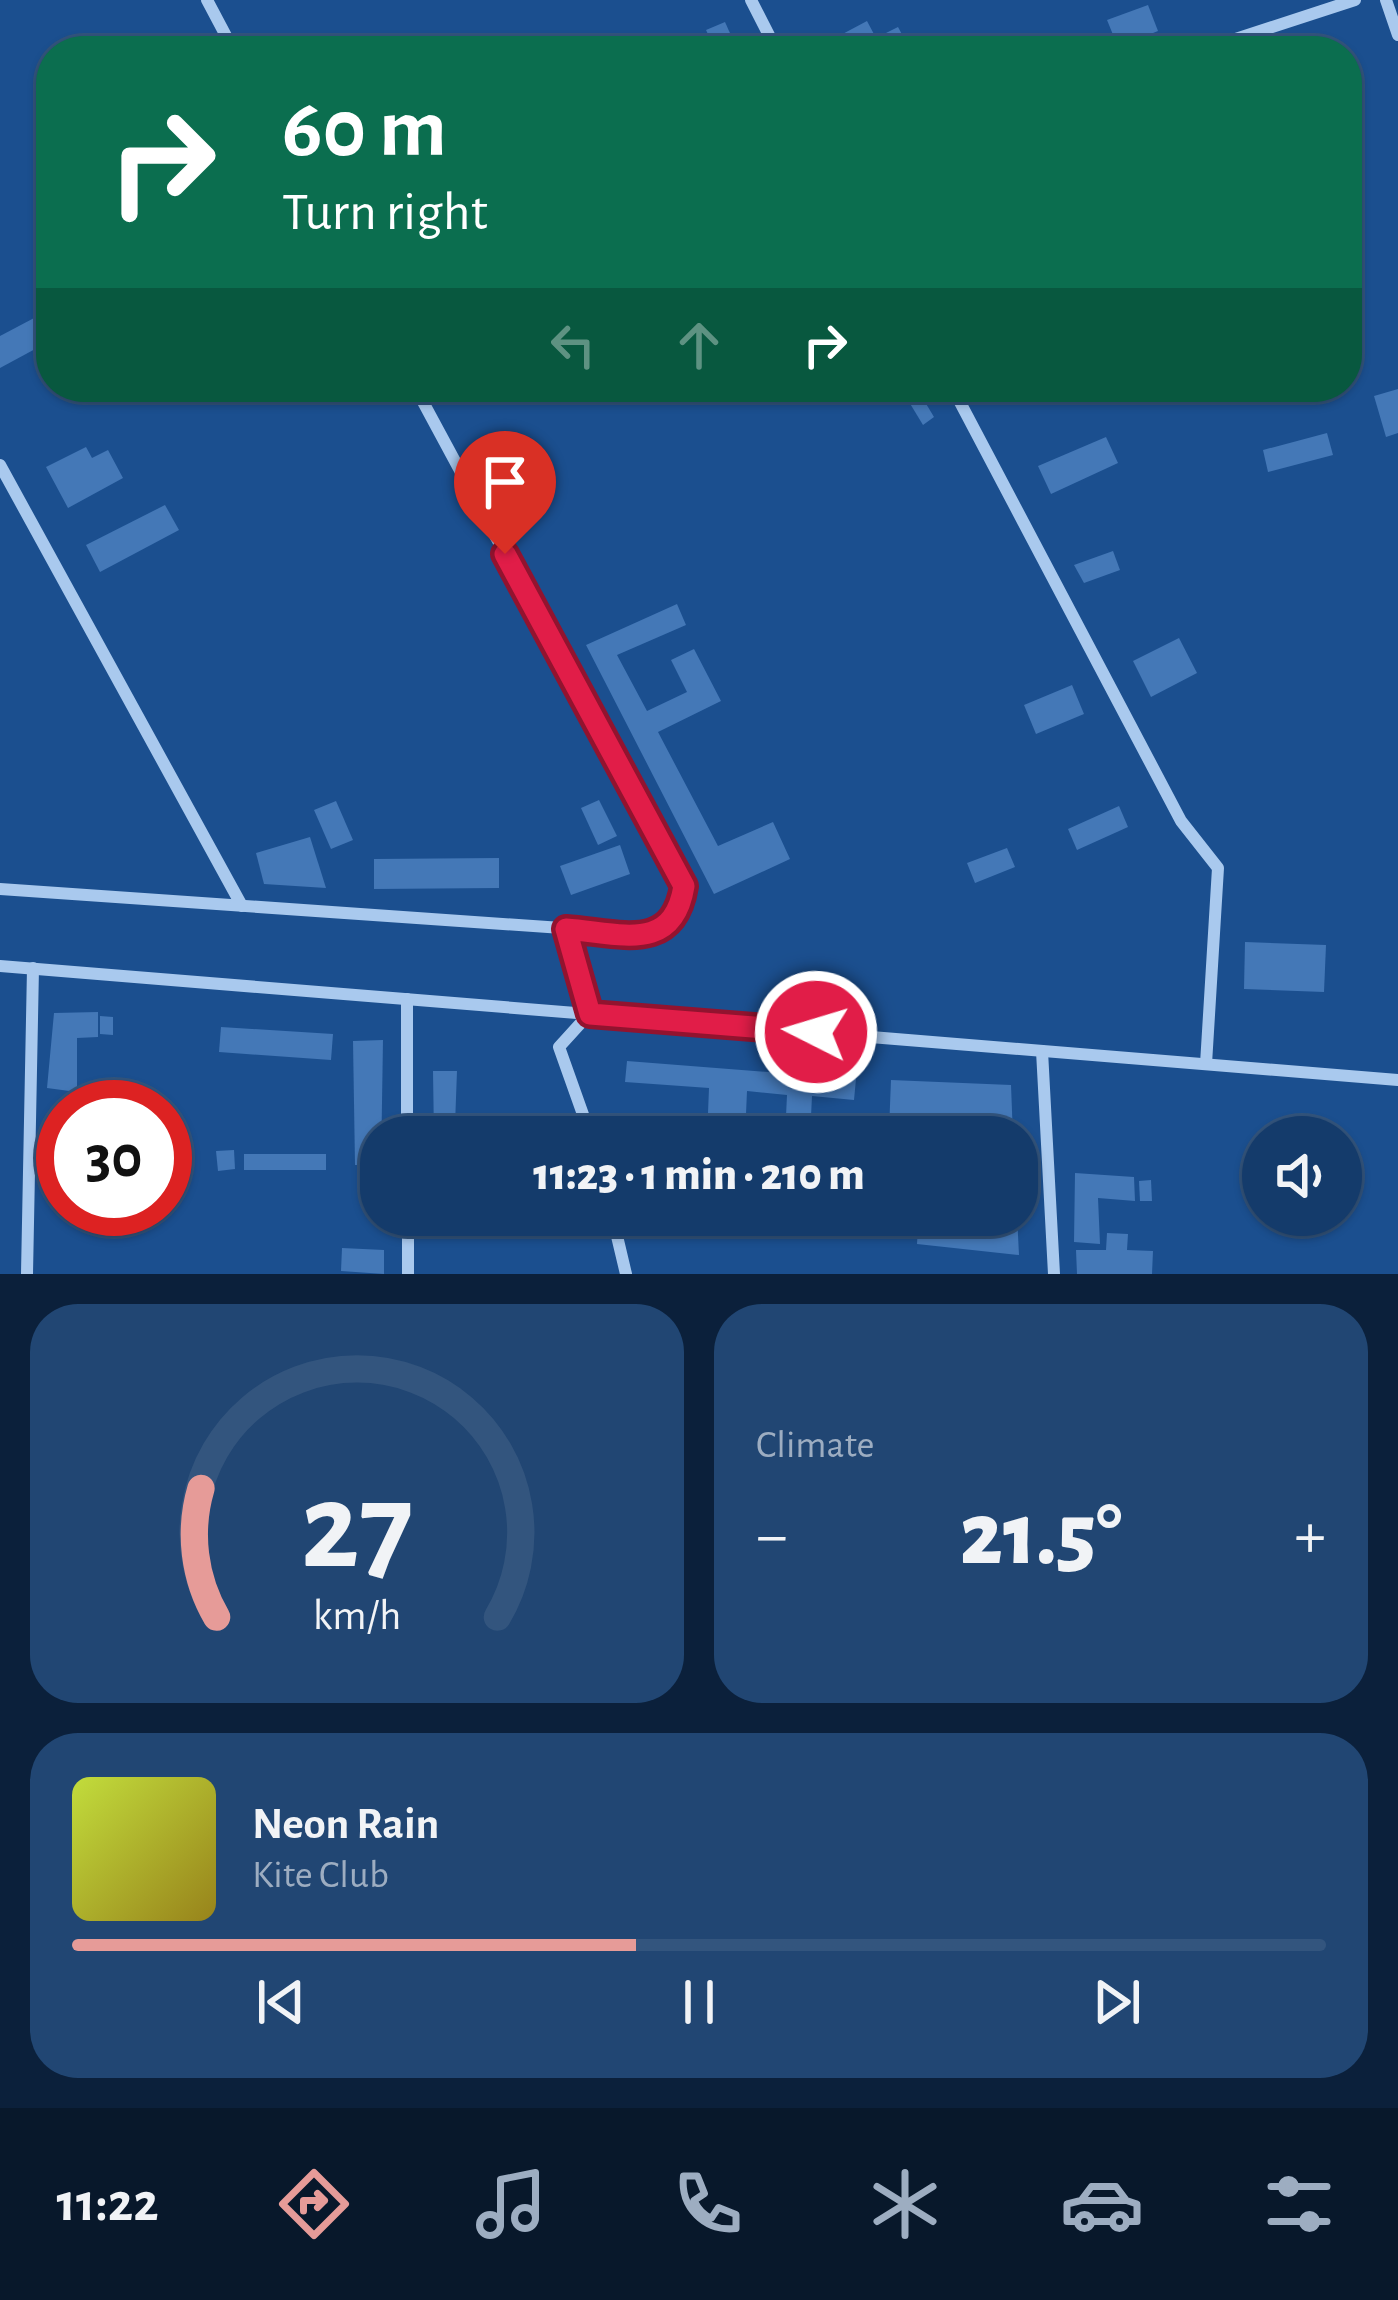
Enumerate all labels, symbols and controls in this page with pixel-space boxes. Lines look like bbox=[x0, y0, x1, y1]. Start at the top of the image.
icon: right bbox=[84, 84, 240, 240]
text: 60 m bbox=[282, 88, 447, 172]
text: Turn right bbox=[282, 186, 488, 240]
icon: left bbox=[540, 312, 606, 378]
icon: ahead bbox=[666, 312, 732, 378]
icon: right bbox=[792, 312, 858, 378]
pin bbox=[454, 431, 556, 554]
icon: arrive bbox=[472, 449, 538, 515]
position arrow bbox=[753, 969, 879, 1095]
speed limit sign: 30 bbox=[36, 1080, 192, 1236]
map controls bbox=[1242, 1116, 1362, 1236]
button: sound bbox=[1242, 1116, 1362, 1236]
text: 11:23 · 1 min · 210 m bbox=[533, 1153, 865, 1198]
text: Climate bbox=[756, 1426, 874, 1465]
text: 27 bbox=[301, 1466, 413, 1591]
text: 21.5° bbox=[960, 1491, 1122, 1581]
text: − bbox=[756, 1503, 788, 1569]
text: + bbox=[1294, 1503, 1326, 1569]
text: km/h bbox=[313, 1594, 401, 1637]
text: Neon Rain bbox=[252, 1802, 439, 1847]
text: Kite Club bbox=[252, 1856, 389, 1895]
icon: previous bbox=[248, 1969, 314, 2035]
icon: pause bbox=[666, 1969, 732, 2035]
icon: next bbox=[1084, 1969, 1150, 2035]
icon: directions bbox=[272, 2162, 356, 2246]
icon: music bbox=[469, 2162, 553, 2246]
icon: phone bbox=[666, 2162, 750, 2246]
icon: climate bbox=[863, 2162, 947, 2246]
icon: car bbox=[1060, 2162, 1144, 2246]
icon: filters bbox=[1257, 2162, 1341, 2246]
text: 11:22 bbox=[57, 2177, 159, 2231]

